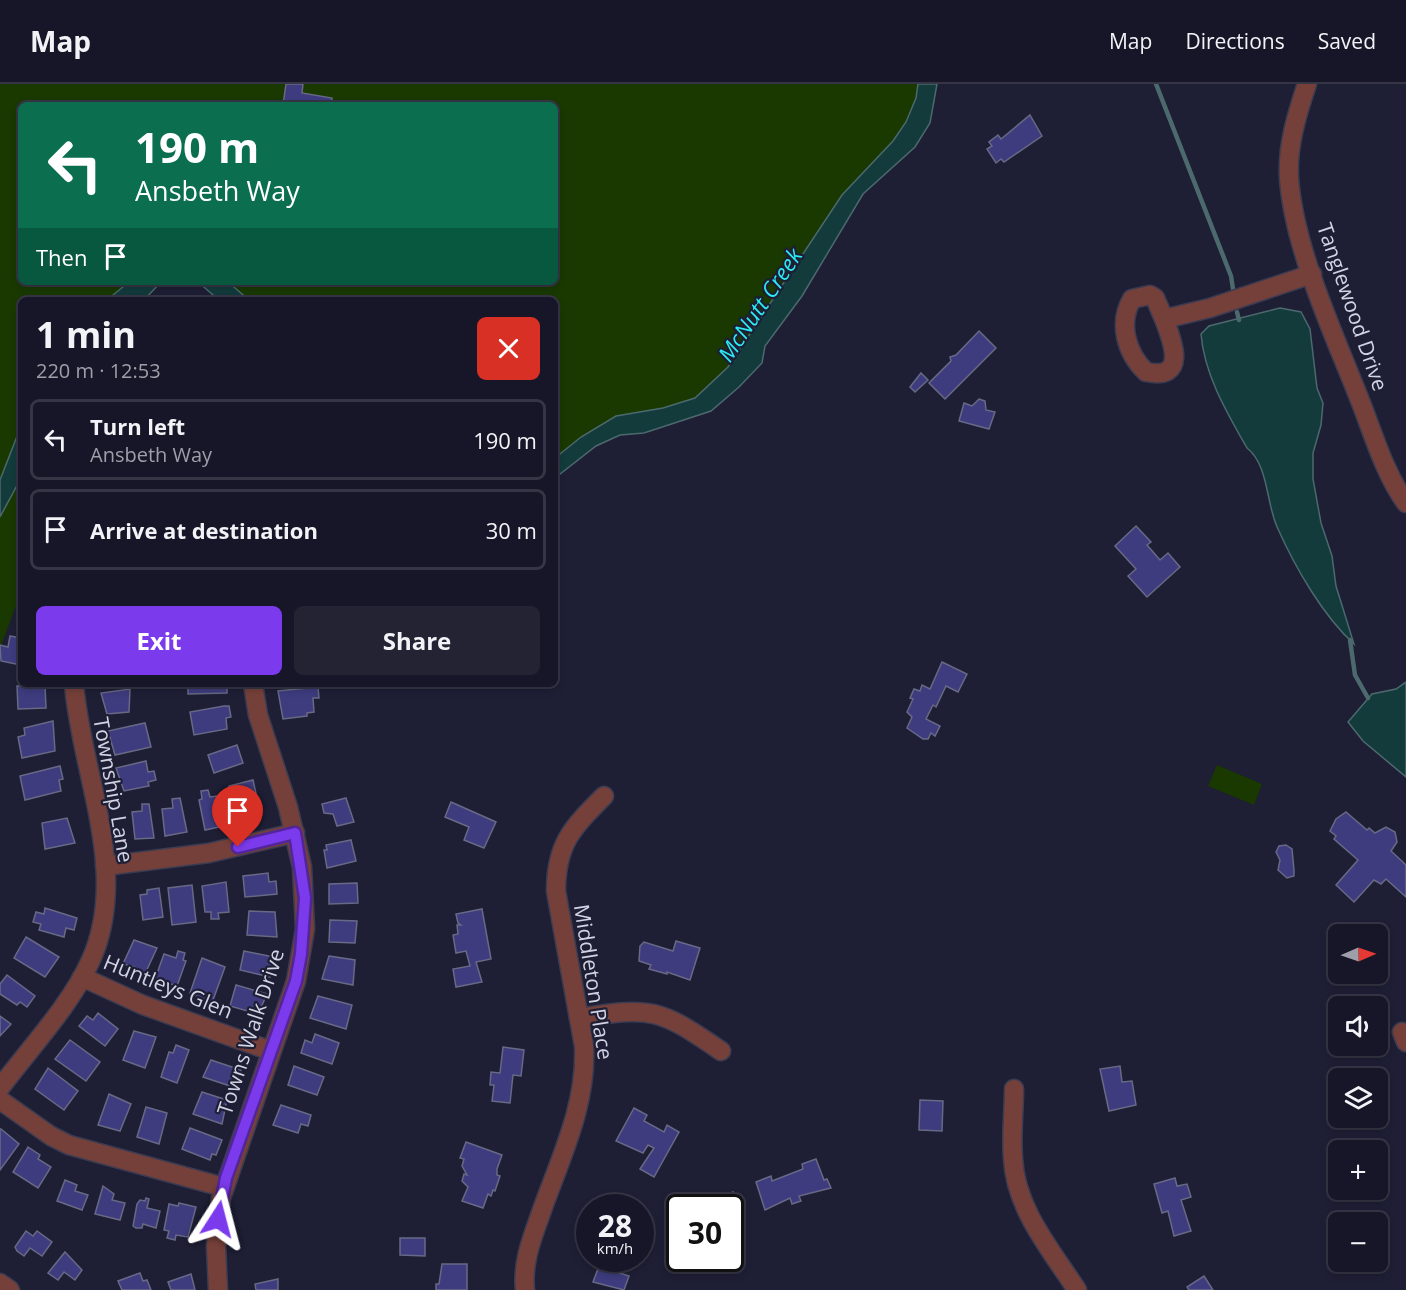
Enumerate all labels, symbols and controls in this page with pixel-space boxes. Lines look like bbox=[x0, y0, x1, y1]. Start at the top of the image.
text: Map bbox=[30, 22, 91, 60]
text: Map bbox=[1109, 27, 1152, 55]
text: Directions bbox=[1185, 27, 1285, 55]
text: Saved bbox=[1318, 27, 1376, 55]
text: 190 m bbox=[135, 118, 259, 175]
icon: left bbox=[36, 126, 114, 204]
text: Ansbeth Way bbox=[135, 172, 300, 209]
street label: Tanglewood Drive bbox=[1311, 219, 1395, 394]
icon: arrive bbox=[99, 240, 132, 273]
water label: McNutt Creek bbox=[710, 241, 809, 367]
text: Then bbox=[36, 242, 87, 272]
text: 1 min bbox=[36, 310, 136, 359]
button: close bbox=[477, 317, 540, 380]
text: 220 m · 12:53 bbox=[36, 357, 161, 384]
text: Turn left bbox=[90, 411, 185, 441]
icon: left bbox=[39, 423, 72, 456]
text: 190 m bbox=[473, 425, 537, 455]
text: Ansbeth Way bbox=[90, 441, 212, 468]
icon: arrive bbox=[39, 513, 72, 546]
text: Arrive at destination bbox=[90, 515, 318, 545]
text: 30 m bbox=[486, 515, 537, 545]
button: Exit bbox=[36, 606, 282, 675]
button: Share bbox=[294, 606, 540, 675]
street label: Township Lane bbox=[87, 715, 141, 865]
pin bbox=[212, 785, 263, 847]
icon: arrive bbox=[221, 794, 254, 827]
street label: Middleton Place bbox=[568, 902, 620, 1062]
north arrow bbox=[1328, 924, 1388, 984]
map controls bbox=[1328, 924, 1388, 1272]
street label: Towns Walk Drive bbox=[210, 945, 290, 1118]
street label: Huntleys Glen bbox=[100, 947, 237, 1025]
button: sound bbox=[1328, 996, 1388, 1056]
button: layers bbox=[1328, 1068, 1388, 1128]
button: + bbox=[1328, 1140, 1388, 1200]
position arrow bbox=[186, 1187, 250, 1251]
speed limit sign: 30 bbox=[666, 1194, 744, 1272]
text: 28 bbox=[598, 1205, 632, 1246]
button: − bbox=[1328, 1212, 1388, 1272]
text: km/h bbox=[597, 1238, 633, 1258]

